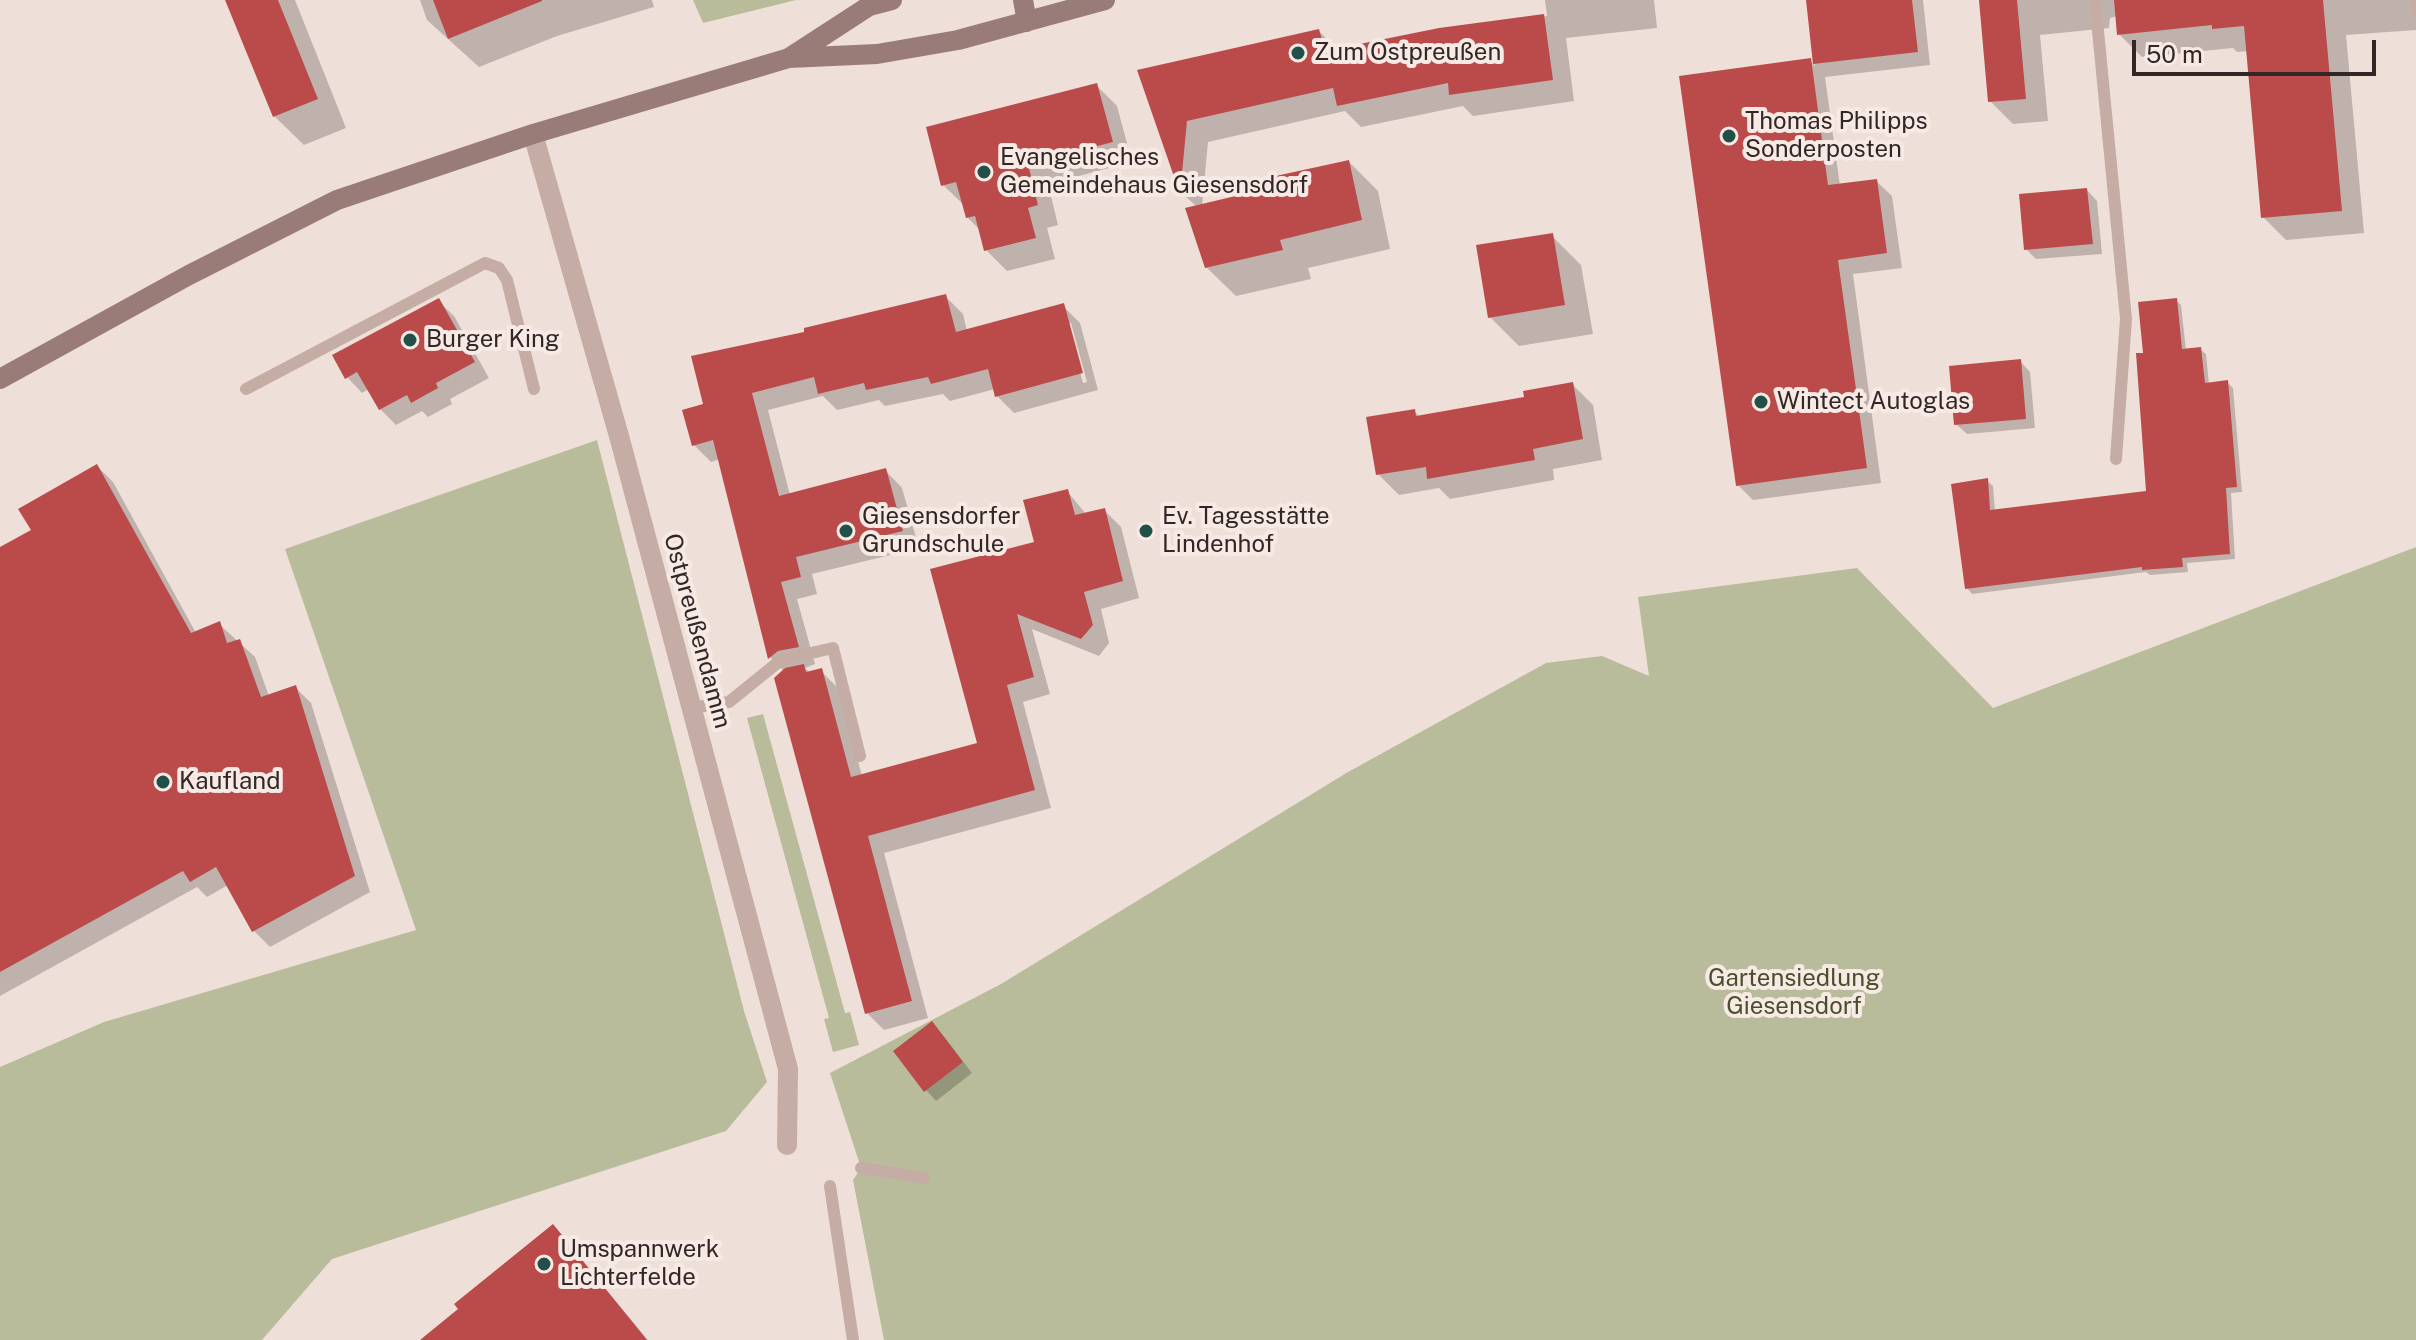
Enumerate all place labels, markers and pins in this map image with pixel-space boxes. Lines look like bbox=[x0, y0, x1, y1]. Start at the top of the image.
place label: Zum Ostpreußen bbox=[1314, 39, 1501, 67]
marker: Zum Ostpreußen bbox=[1289, 44, 1307, 62]
place label: Thomas Philipps Sonderposten bbox=[1745, 108, 1928, 164]
marker: Thomas Philipps Sonderposten bbox=[1720, 127, 1738, 145]
place label: Evangelisches Gemeindehaus Giesensdorf bbox=[1000, 144, 1308, 200]
marker: Evangelisches Gemeindehaus Giesensdorf bbox=[975, 163, 993, 181]
place label: Burger King bbox=[426, 326, 560, 354]
marker: Burger King bbox=[401, 331, 419, 349]
place label: Wintect Autoglas bbox=[1777, 388, 1970, 416]
marker: Wintect Autoglas bbox=[1752, 393, 1770, 411]
place label: Giesensdorfer Grundschule bbox=[862, 503, 1020, 559]
place label: Ev. Tagesstätte Lindenhof bbox=[1162, 503, 1330, 559]
marker: Giesensdorfer Grundschule bbox=[837, 522, 855, 540]
marker: Ev. Tagesstätte Lindenhof bbox=[1137, 522, 1155, 540]
place label: Kaufland bbox=[179, 768, 280, 796]
marker: Kaufland bbox=[154, 773, 172, 791]
place label: Umspannwerk Lichterfelde bbox=[560, 1236, 719, 1292]
marker: Umspannwerk Lichterfelde bbox=[535, 1255, 553, 1273]

